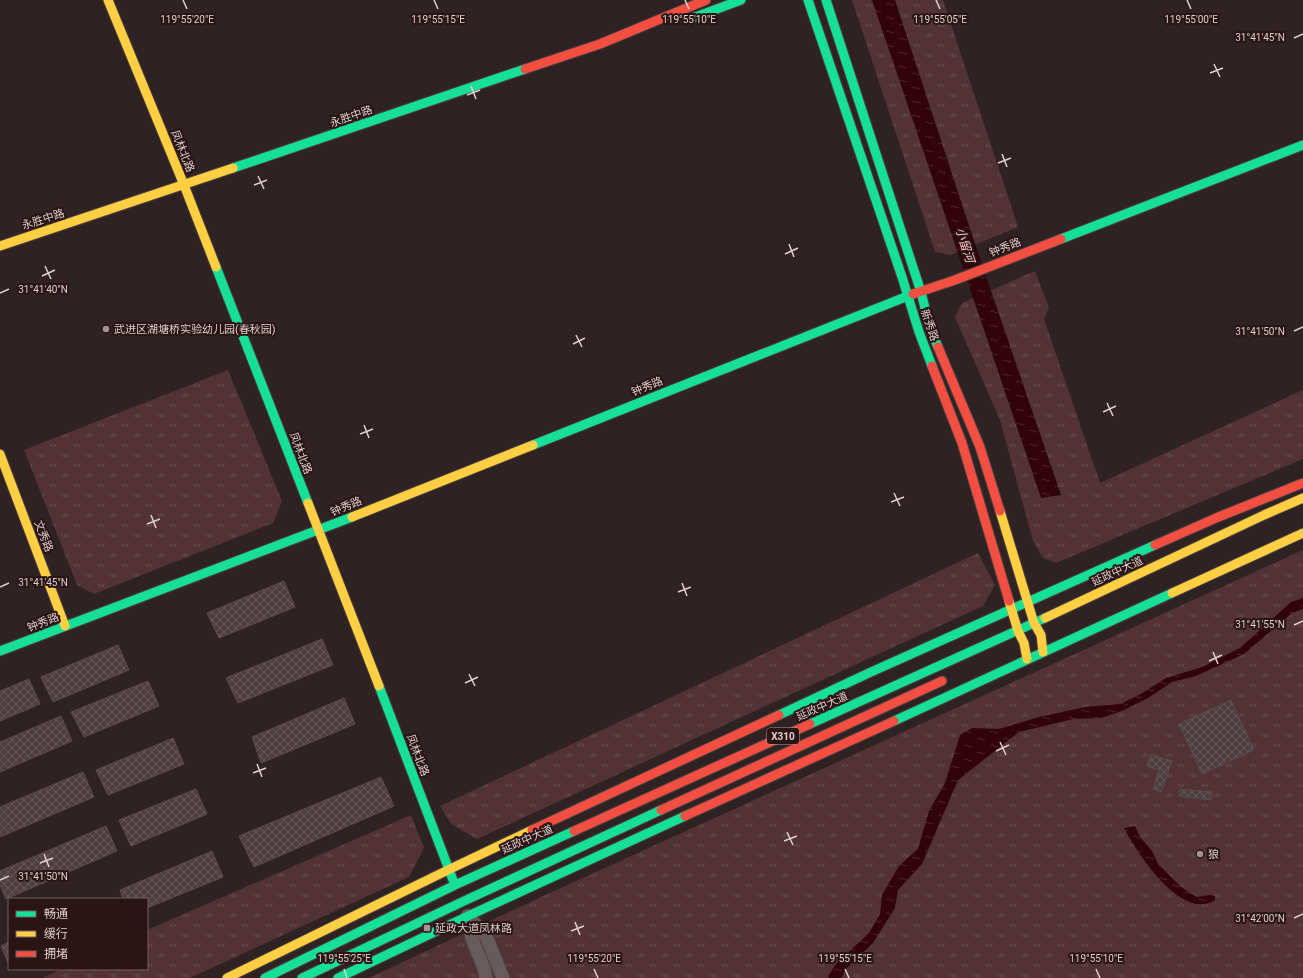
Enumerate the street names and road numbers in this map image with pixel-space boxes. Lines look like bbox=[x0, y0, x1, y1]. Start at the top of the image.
street label: 永胜中路 bbox=[328, 103, 374, 130]
street label: 凤林北路 bbox=[168, 128, 197, 174]
street label: 永胜中路 bbox=[20, 206, 66, 232]
street label: 钟秀路 bbox=[987, 235, 1023, 259]
street label: 新秀路 bbox=[918, 307, 941, 343]
street label: 钟秀路 bbox=[629, 374, 665, 399]
street label: 凤林北路 bbox=[287, 430, 314, 476]
street label: 钟秀路 bbox=[328, 494, 364, 519]
street label: 文秀路 bbox=[32, 518, 56, 554]
street label: 延政中大道 bbox=[1090, 554, 1145, 589]
street label: 钟秀路 bbox=[25, 610, 61, 634]
street label: 延政中大道 bbox=[794, 689, 850, 724]
road number: X310 bbox=[767, 728, 799, 744]
street label: 凤林北路 bbox=[404, 732, 431, 778]
street label: 延政中大道 bbox=[499, 822, 555, 857]

